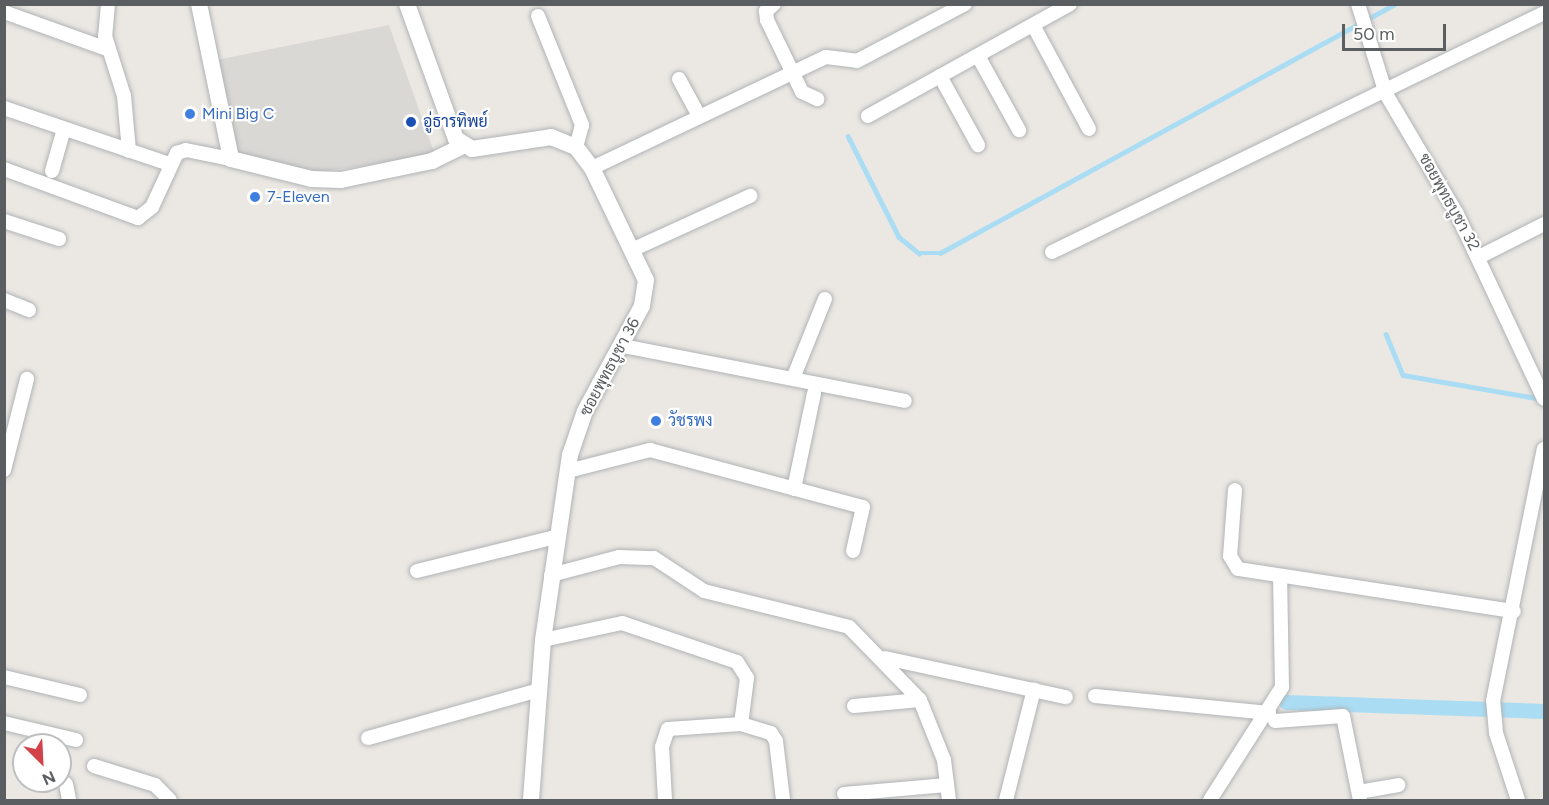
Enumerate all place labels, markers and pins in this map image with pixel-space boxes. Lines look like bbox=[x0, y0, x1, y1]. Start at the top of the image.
place label: Mini Big C bbox=[202, 104, 274, 124]
marker: Mini Big C bbox=[183, 107, 197, 121]
place label: อู่ธารทิพย์ bbox=[423, 112, 488, 132]
marker: อู่ธารทิพย์ bbox=[404, 115, 418, 129]
place label: 7-Eleven bbox=[267, 187, 330, 207]
marker: 7-Eleven bbox=[248, 190, 262, 204]
place label: วัชรพง bbox=[668, 411, 712, 431]
marker: วัชรพง bbox=[649, 414, 663, 428]

